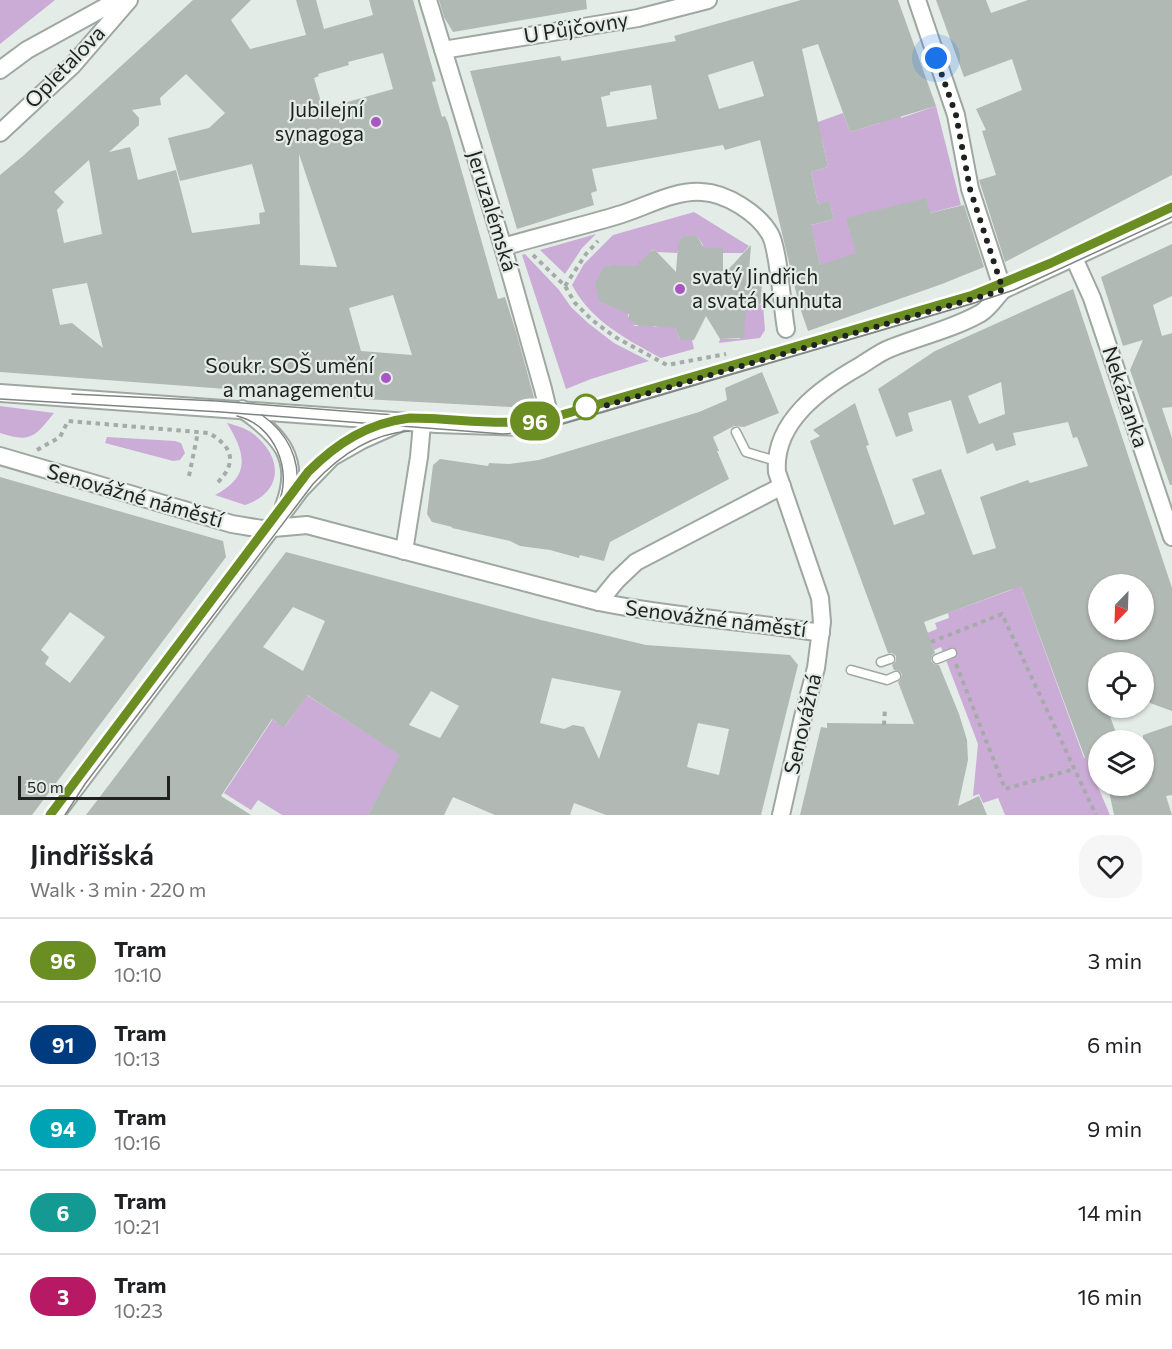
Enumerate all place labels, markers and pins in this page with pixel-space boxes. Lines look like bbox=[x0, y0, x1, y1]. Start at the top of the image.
place label: Jubilejní synagoga bbox=[275, 96, 365, 145]
marker: Jubilejní synagoga bbox=[369, 115, 383, 129]
place label: svatý Jindřich a svatá Kunhuta bbox=[692, 263, 842, 312]
marker: svatý Jindřich a svatá Kunhuta bbox=[673, 282, 687, 296]
place label: Soukr. SOŠ umění a managementu bbox=[205, 352, 375, 401]
marker: Soukr. SOŠ umění a managementu bbox=[379, 371, 393, 385]
unlabelled marker bbox=[573, 394, 599, 420]

